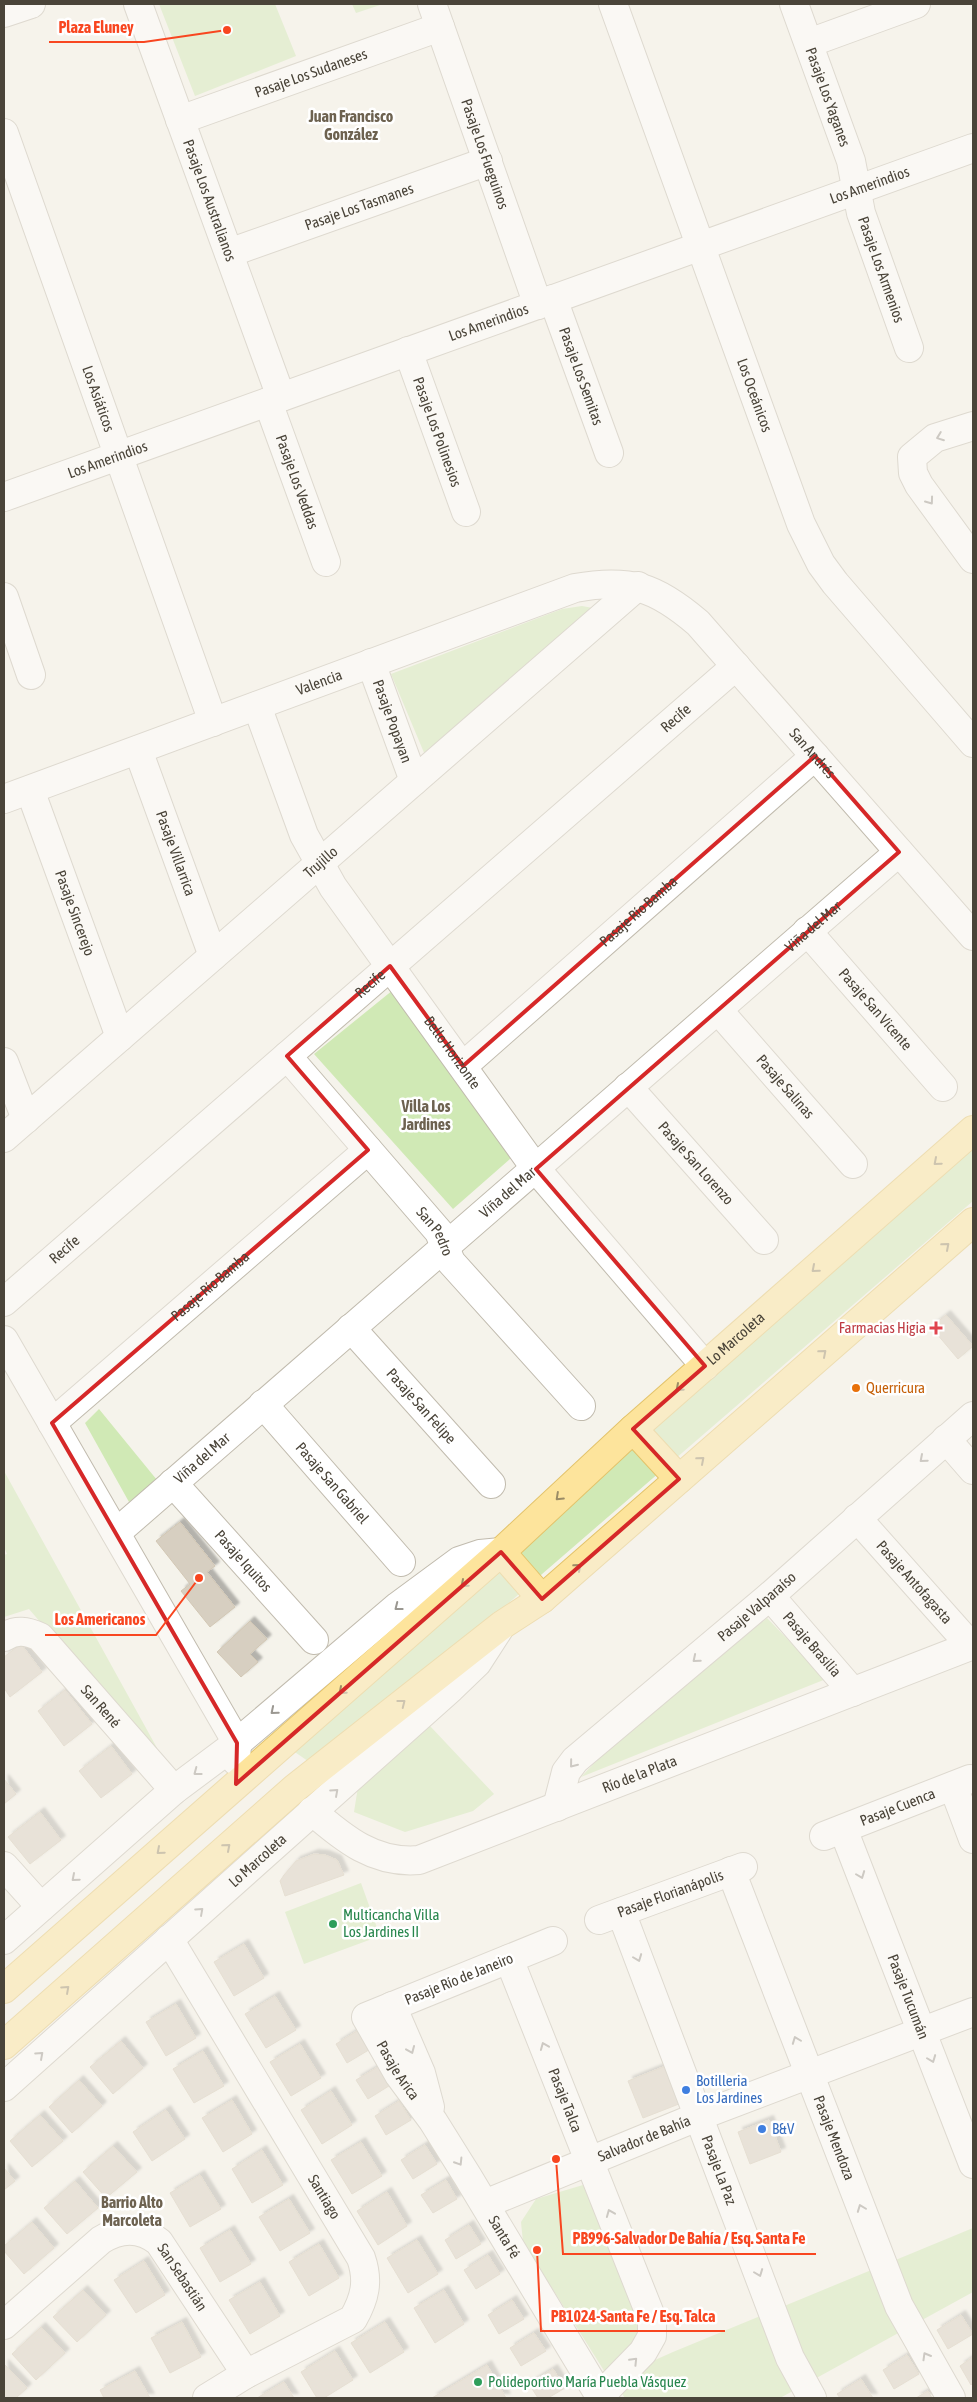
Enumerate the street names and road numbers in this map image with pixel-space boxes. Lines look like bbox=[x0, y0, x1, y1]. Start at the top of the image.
street label: Pasaje Los Sudaneses bbox=[252, 45, 369, 101]
street label: Pasaje Los Yaganes bbox=[802, 45, 854, 149]
street label: Pasaje Los Fueguinos bbox=[458, 96, 513, 211]
street label: Pasaje Los Australianos bbox=[180, 137, 240, 263]
street label: Los Amerindios bbox=[827, 163, 911, 207]
street label: Pasaje Los Tasmanes bbox=[302, 179, 415, 233]
street label: Pasaje Los Armenios bbox=[855, 214, 908, 325]
street label: Los Amerindios bbox=[446, 300, 530, 344]
street label: Pasaje Los Semitas bbox=[556, 325, 607, 427]
street label: Los Oceánicos bbox=[734, 356, 776, 434]
street label: Los Asiáticos bbox=[79, 363, 118, 434]
street label: Pasaje Los Polinesios bbox=[410, 374, 465, 489]
street label: Pasaje Los Veddas bbox=[273, 432, 322, 531]
street label: Los Amerindios bbox=[65, 437, 149, 481]
street label: Valencia bbox=[294, 666, 344, 698]
street label: Pasaje Popayan bbox=[370, 677, 416, 765]
street label: Recife bbox=[657, 700, 694, 736]
street label: San Andrés bbox=[786, 724, 839, 781]
street label: Pasaje Villarrica bbox=[153, 808, 199, 898]
street label: Trujillo bbox=[300, 843, 341, 881]
street label: Pasaje Sincerejo bbox=[52, 868, 99, 958]
street label: Pasaje Río Bamba bbox=[596, 872, 681, 950]
street label: Viña del Mar bbox=[781, 897, 845, 955]
street label: Pasaje San Vicente bbox=[836, 965, 916, 1054]
street label: Recife bbox=[351, 966, 388, 1001]
street label: Bello Horizonte bbox=[421, 1013, 485, 1092]
street label: Pasaje Salinas bbox=[753, 1051, 818, 1122]
street label: Pasaje San Lorenzo bbox=[655, 1118, 737, 1208]
street label: Viña del Mar bbox=[476, 1163, 539, 1221]
street label: San Pedro bbox=[413, 1203, 457, 1258]
street label: Recife bbox=[46, 1231, 83, 1267]
street label: Pasaje Río Bamba bbox=[167, 1248, 252, 1324]
street label: Lo Marcoleta bbox=[703, 1308, 768, 1368]
street label: Pasaje San Felipe bbox=[383, 1365, 460, 1447]
street label: Viña del Mar bbox=[170, 1429, 234, 1487]
street label: Pasaje San Gabriel bbox=[292, 1439, 372, 1527]
street label: Pasaje Iquitos bbox=[212, 1527, 276, 1595]
street label: Pasaje Antofagasta bbox=[873, 1537, 956, 1627]
street label: Pasaje Valparaíso bbox=[714, 1568, 799, 1644]
street label: Pasaje Brasilia bbox=[780, 1608, 845, 1680]
street label: San René bbox=[78, 1681, 124, 1731]
street label: Río de la Plata bbox=[600, 1752, 679, 1796]
street label: Pasaje Cuenca bbox=[857, 1784, 937, 1829]
street label: Lo Marcoleta bbox=[225, 1830, 289, 1890]
street label: Pasaje Florianápolis bbox=[615, 1866, 725, 1921]
street label: Pasaje Río de Janeiro bbox=[402, 1949, 516, 2008]
street label: Pasaje Tucumán bbox=[884, 1952, 933, 2041]
street label: Pasaje Arica bbox=[373, 2038, 423, 2103]
street label: Pasaje Talca bbox=[545, 2066, 586, 2135]
street label: Pasaje Mendoza bbox=[811, 2093, 859, 2182]
street label: Salvador de Bahía bbox=[595, 2112, 693, 2165]
street label: Pasaje La Paz bbox=[698, 2133, 740, 2208]
street label: Santiago bbox=[305, 2171, 344, 2222]
street label: Santa Fé bbox=[485, 2213, 524, 2261]
street label: San Sebastián bbox=[154, 2240, 211, 2314]

